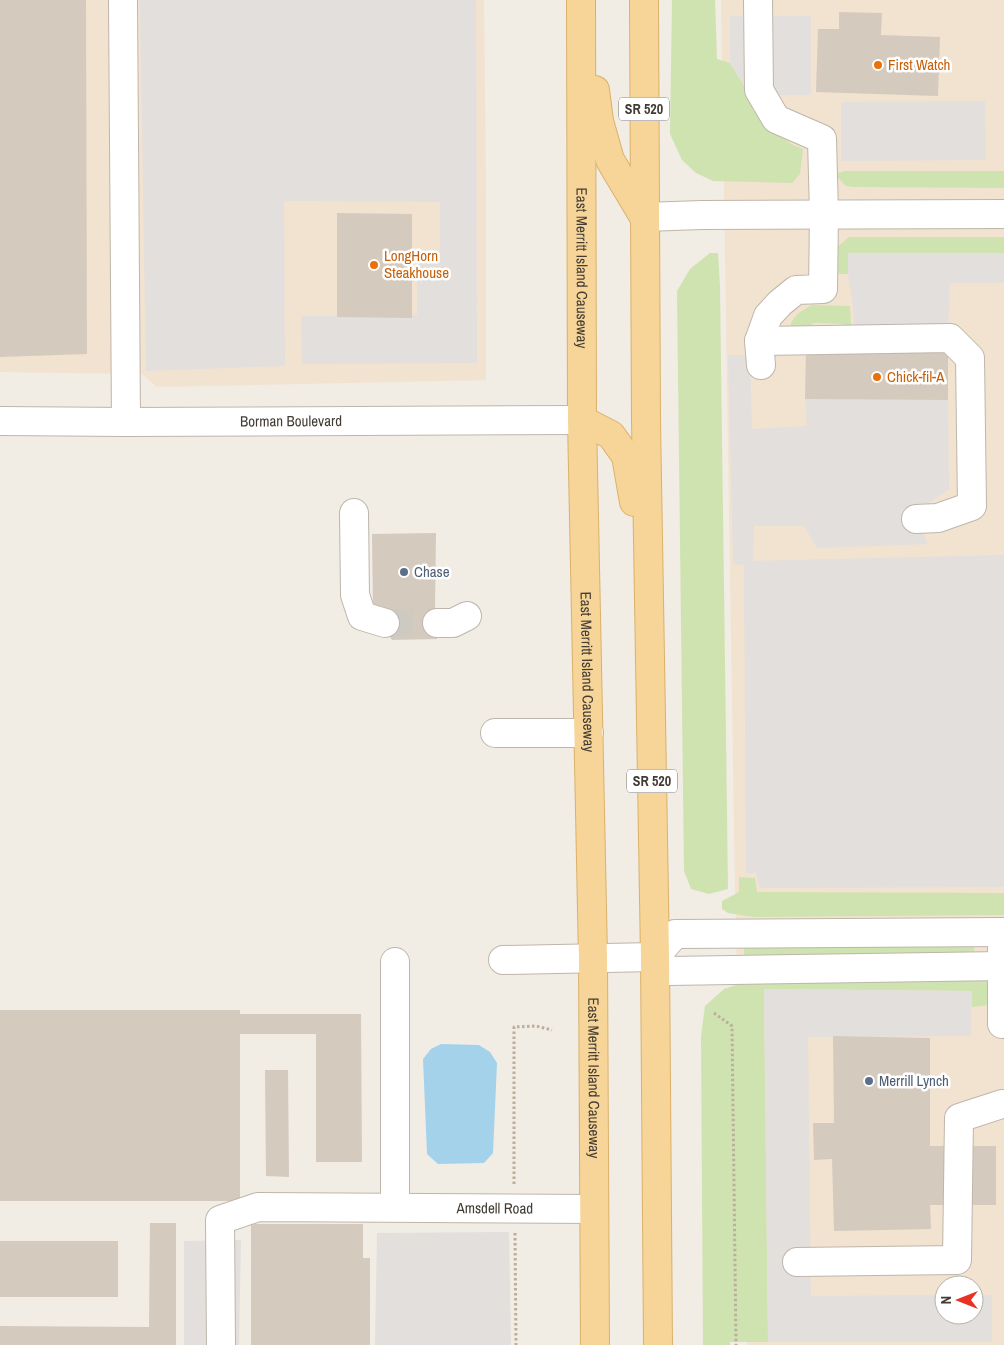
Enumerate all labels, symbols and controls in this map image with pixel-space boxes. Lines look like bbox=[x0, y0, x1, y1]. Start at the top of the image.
place label: First Watch bbox=[888, 54, 950, 75]
marker: First Watch bbox=[872, 59, 884, 71]
road number: SR 520 bbox=[619, 98, 669, 120]
street label: East Merritt Island Causeway bbox=[571, 188, 593, 349]
place label: LongHorn Steakhouse bbox=[384, 245, 449, 283]
marker: LongHorn Steakhouse bbox=[368, 259, 380, 271]
place label: Chick-fil-A bbox=[887, 366, 945, 387]
marker: Chick-fil-A bbox=[871, 371, 883, 383]
street label: Borman Boulevard bbox=[240, 410, 342, 431]
place label: Chase bbox=[414, 561, 450, 582]
marker: Chase bbox=[398, 566, 410, 578]
street label: East Merritt Island Causeway bbox=[576, 591, 600, 753]
road number: SR 520 bbox=[627, 769, 677, 792]
street label: East Merritt Island Causeway bbox=[583, 997, 605, 1159]
place label: Merrill Lynch bbox=[879, 1070, 949, 1091]
marker: Merrill Lynch bbox=[863, 1075, 875, 1087]
street label: Amsdell Road bbox=[455, 1197, 533, 1219]
north arrow bbox=[934, 1275, 984, 1325]
text: N bbox=[937, 1296, 955, 1304]

